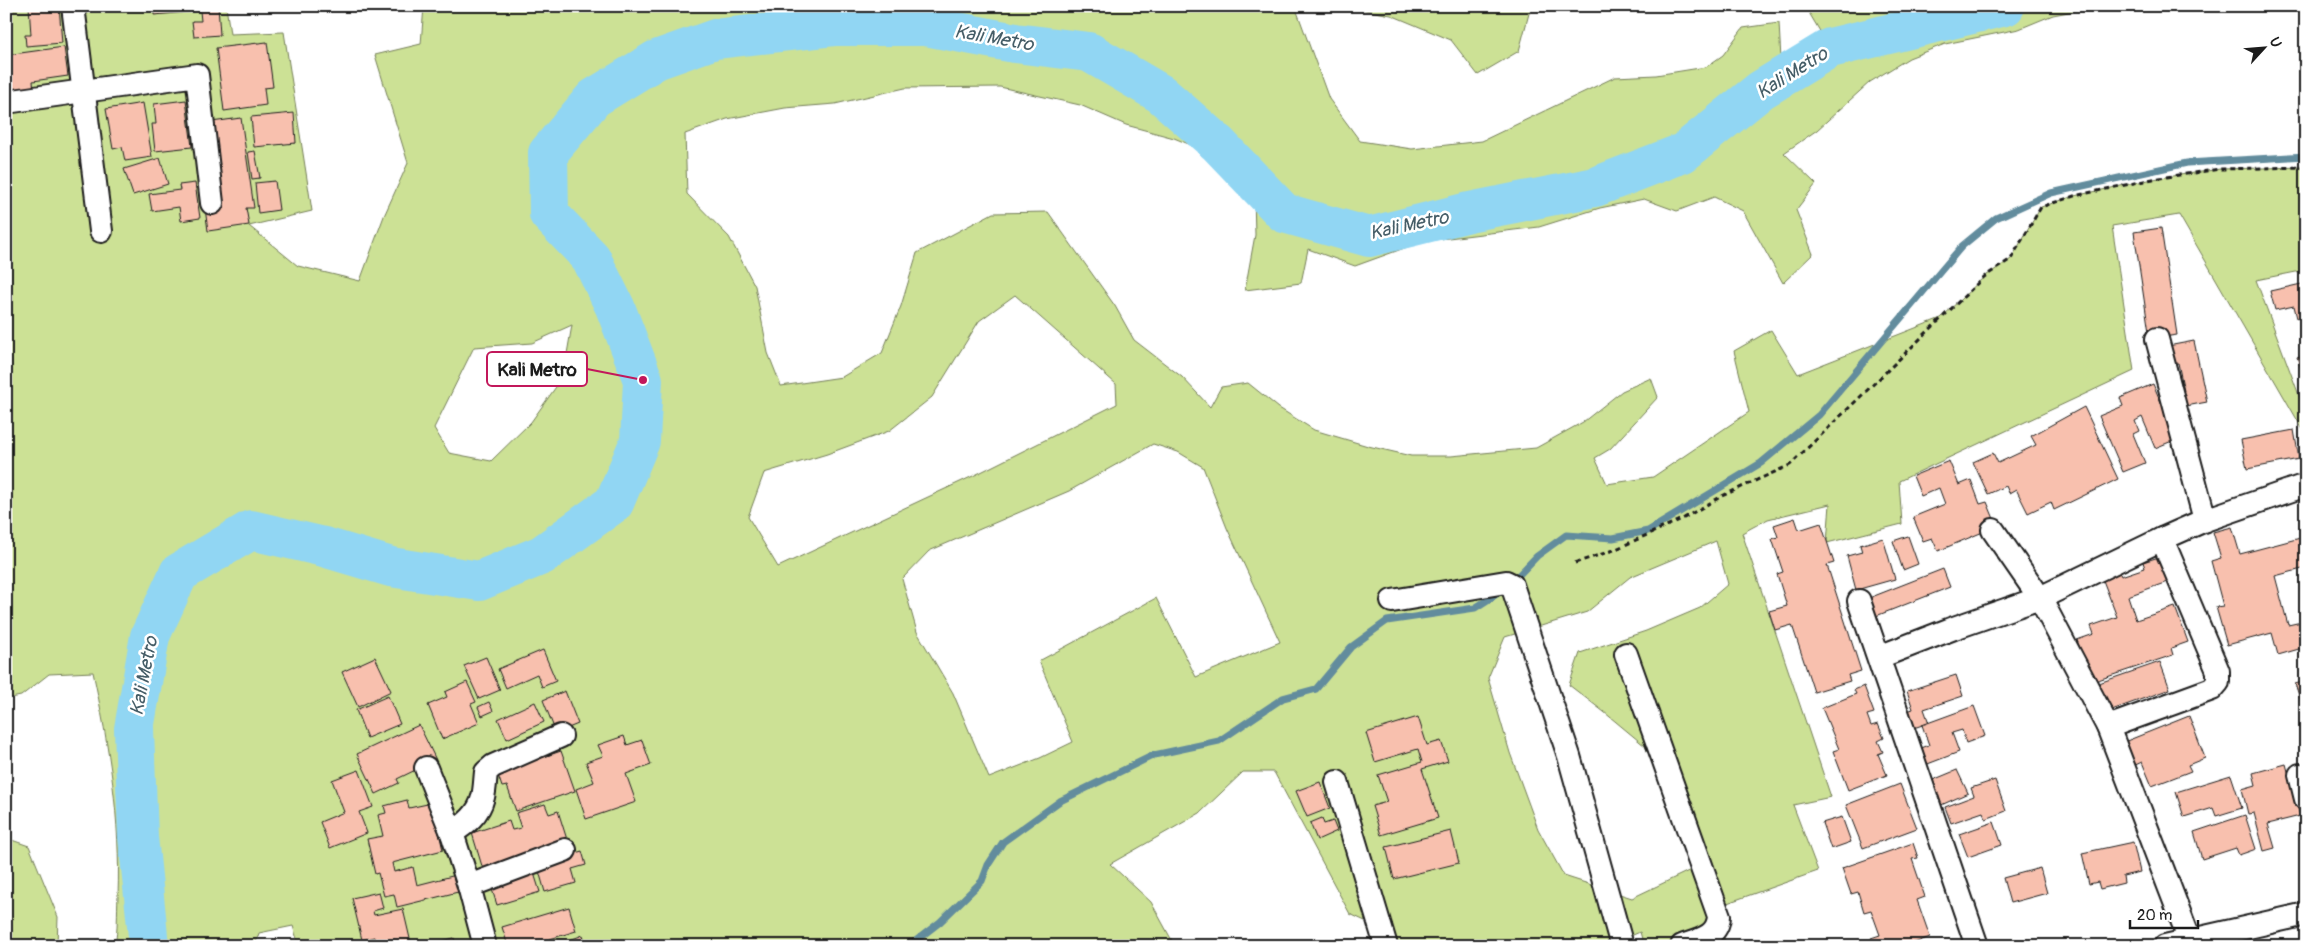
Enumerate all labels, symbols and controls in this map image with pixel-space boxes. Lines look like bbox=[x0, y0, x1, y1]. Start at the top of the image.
water label: Kali Metro bbox=[953, 19, 1037, 57]
north arrow bbox=[2240, 22, 2290, 72]
text: U bbox=[2266, 35, 2285, 50]
water label: Kali Metro bbox=[1752, 41, 1834, 104]
water label: Kali Metro bbox=[1368, 205, 1452, 245]
callout: Kali Metro bbox=[487, 352, 587, 386]
text: Kali Metro bbox=[497, 358, 578, 382]
water label: Kali Metro bbox=[125, 633, 164, 717]
scale bar bbox=[2130, 897, 2197, 929]
text: 20 m bbox=[2137, 906, 2172, 925]

